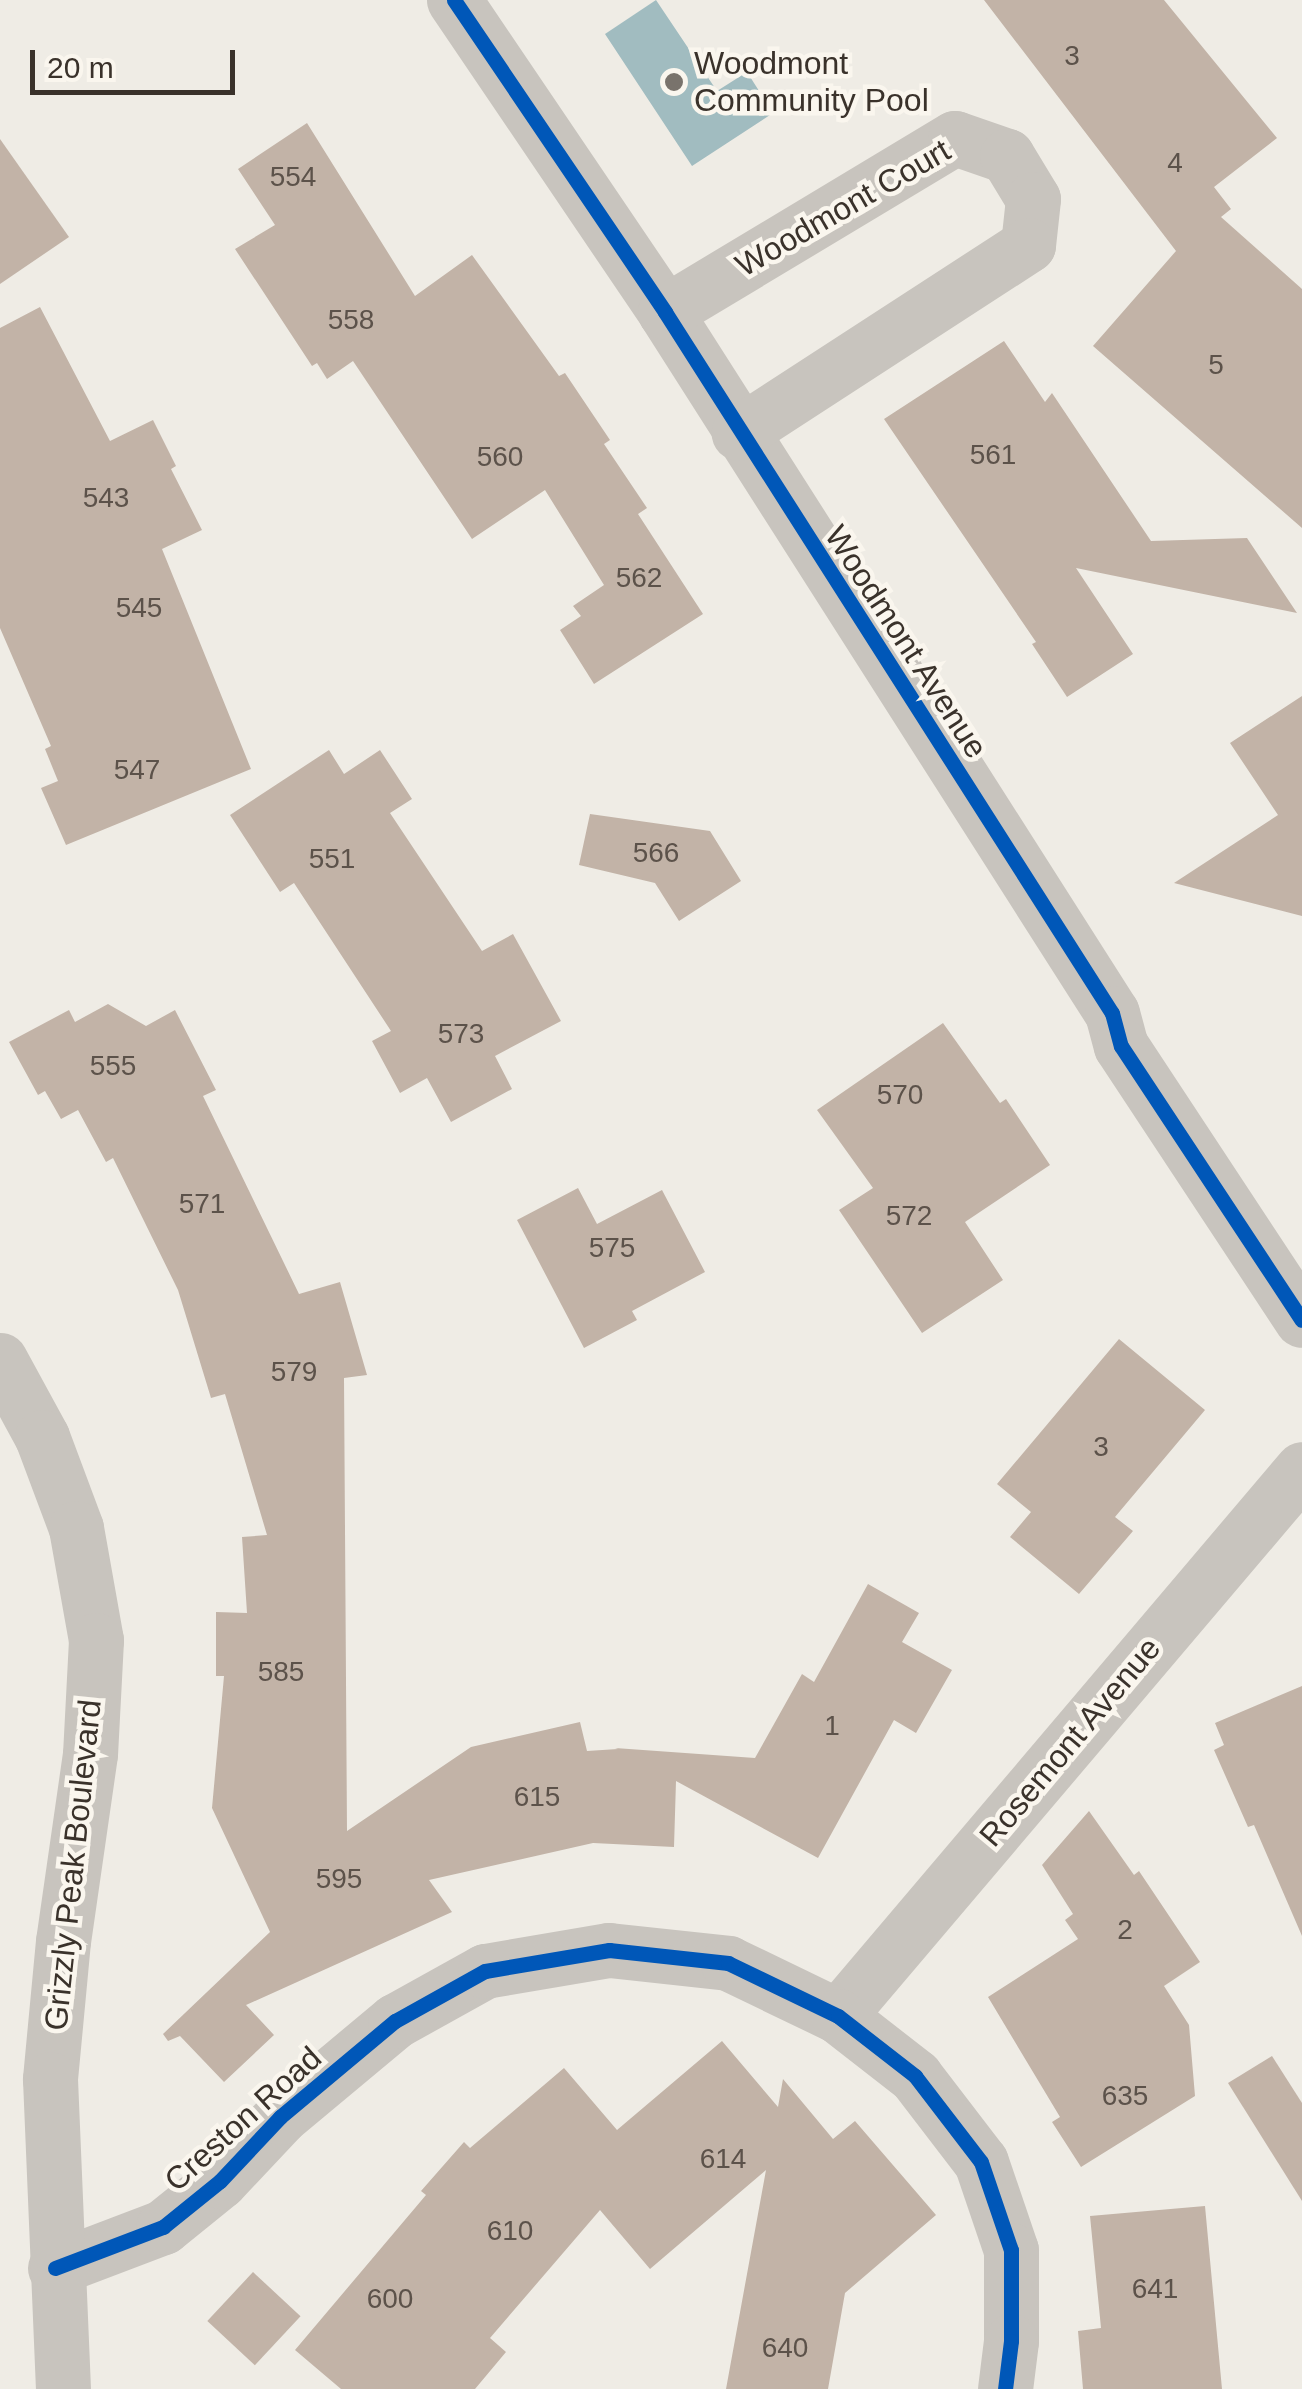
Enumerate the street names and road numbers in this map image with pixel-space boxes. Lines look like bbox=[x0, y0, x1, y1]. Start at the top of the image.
street label: Woodmont Court bbox=[729, 131, 957, 285]
street label: Woodmont Avenue bbox=[816, 518, 996, 766]
street label: Rosemont Avenue bbox=[971, 1629, 1169, 1855]
street label: Grizzly Peak Boulevard bbox=[37, 1698, 109, 2032]
street label: Creston Road bbox=[157, 2039, 329, 2199]

